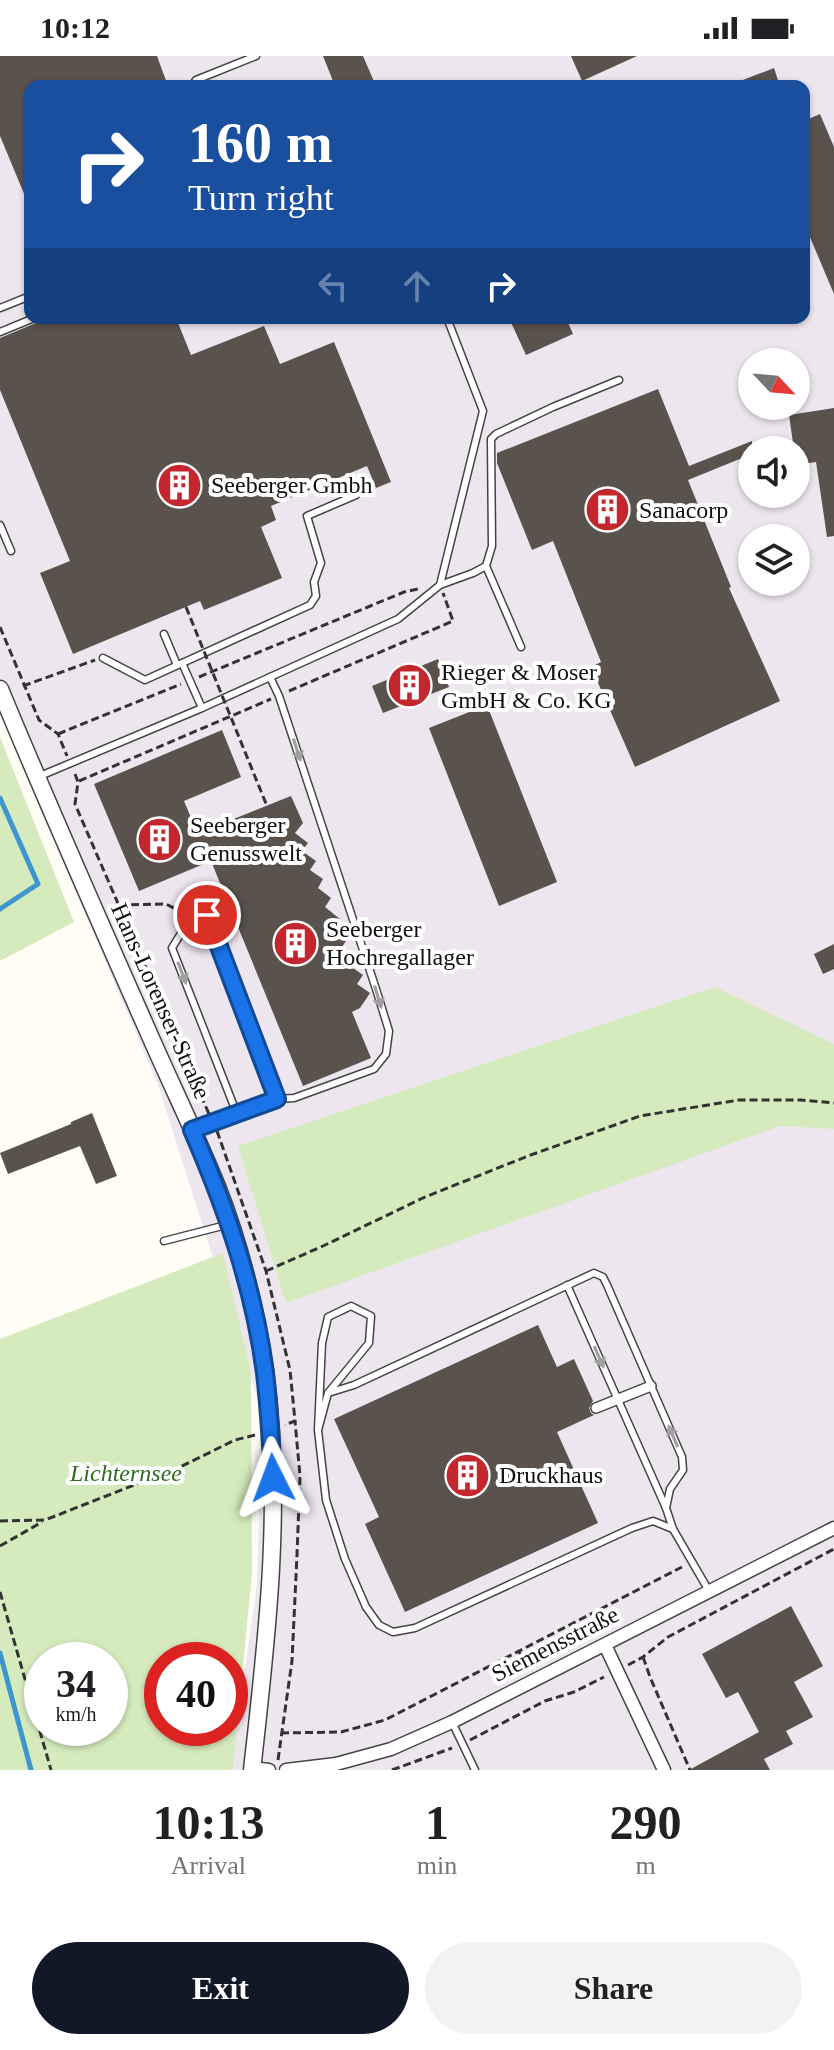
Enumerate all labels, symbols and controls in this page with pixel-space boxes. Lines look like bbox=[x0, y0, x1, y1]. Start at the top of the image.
text: 10:12 bbox=[40, 11, 110, 44]
icon: right bbox=[56, 112, 160, 216]
text: 160 m bbox=[188, 112, 333, 174]
text: Turn right bbox=[188, 178, 334, 218]
icon: left bbox=[311, 264, 355, 308]
icon: ahead bbox=[395, 264, 439, 308]
icon: right bbox=[479, 264, 523, 308]
north arrow bbox=[738, 348, 810, 420]
map controls bbox=[738, 348, 810, 596]
button: sound bbox=[738, 436, 810, 508]
building icon: Seeberger Gmbh bbox=[156, 461, 204, 509]
place label: Seeberger Gmbh bbox=[211, 472, 373, 498]
building icon: Sanacorp bbox=[584, 486, 632, 534]
place label: Sanacorp bbox=[639, 497, 728, 523]
button: layers bbox=[738, 524, 810, 596]
place label: Rieger & Moser GmbH & Co. KG bbox=[441, 659, 612, 713]
building icon: Rieger & Moser GmbH & Co. KG bbox=[386, 662, 434, 710]
one-way arrow bbox=[291, 738, 303, 762]
place label: Seeberger Genusswelt bbox=[190, 812, 302, 866]
building icon: Seeberger Genusswelt bbox=[135, 815, 183, 863]
pin bbox=[173, 881, 241, 949]
icon: arrive bbox=[185, 893, 229, 937]
street label: Hans-Lorenser-Straße bbox=[106, 899, 216, 1103]
place label: Seeberger Hochregallager bbox=[326, 916, 474, 970]
building icon: Seeberger Hochregallager bbox=[271, 919, 319, 967]
one-way arrow bbox=[176, 961, 189, 985]
one-way arrow bbox=[372, 985, 385, 1009]
one-way arrow bbox=[592, 1345, 606, 1368]
one-way arrow bbox=[667, 1424, 680, 1448]
position arrow bbox=[231, 1436, 315, 1520]
building icon: Druckhaus bbox=[444, 1451, 492, 1499]
park label: Lichternsee bbox=[69, 1460, 182, 1486]
place label: Druckhaus bbox=[499, 1462, 603, 1488]
street label: Siemensstraße bbox=[487, 1601, 623, 1687]
speed limit sign: 40 bbox=[144, 1642, 248, 1746]
text: 34 bbox=[56, 1661, 96, 1706]
text: km/h bbox=[55, 1703, 97, 1725]
text: 10:13 bbox=[152, 1796, 264, 1849]
text: 1 bbox=[425, 1796, 449, 1849]
text: 290 bbox=[610, 1796, 682, 1849]
text: Arrival bbox=[171, 1851, 246, 1880]
text: min bbox=[417, 1851, 457, 1880]
text: m bbox=[635, 1851, 656, 1880]
button: Exit bbox=[32, 1942, 409, 2034]
button: Share bbox=[425, 1942, 802, 2034]

